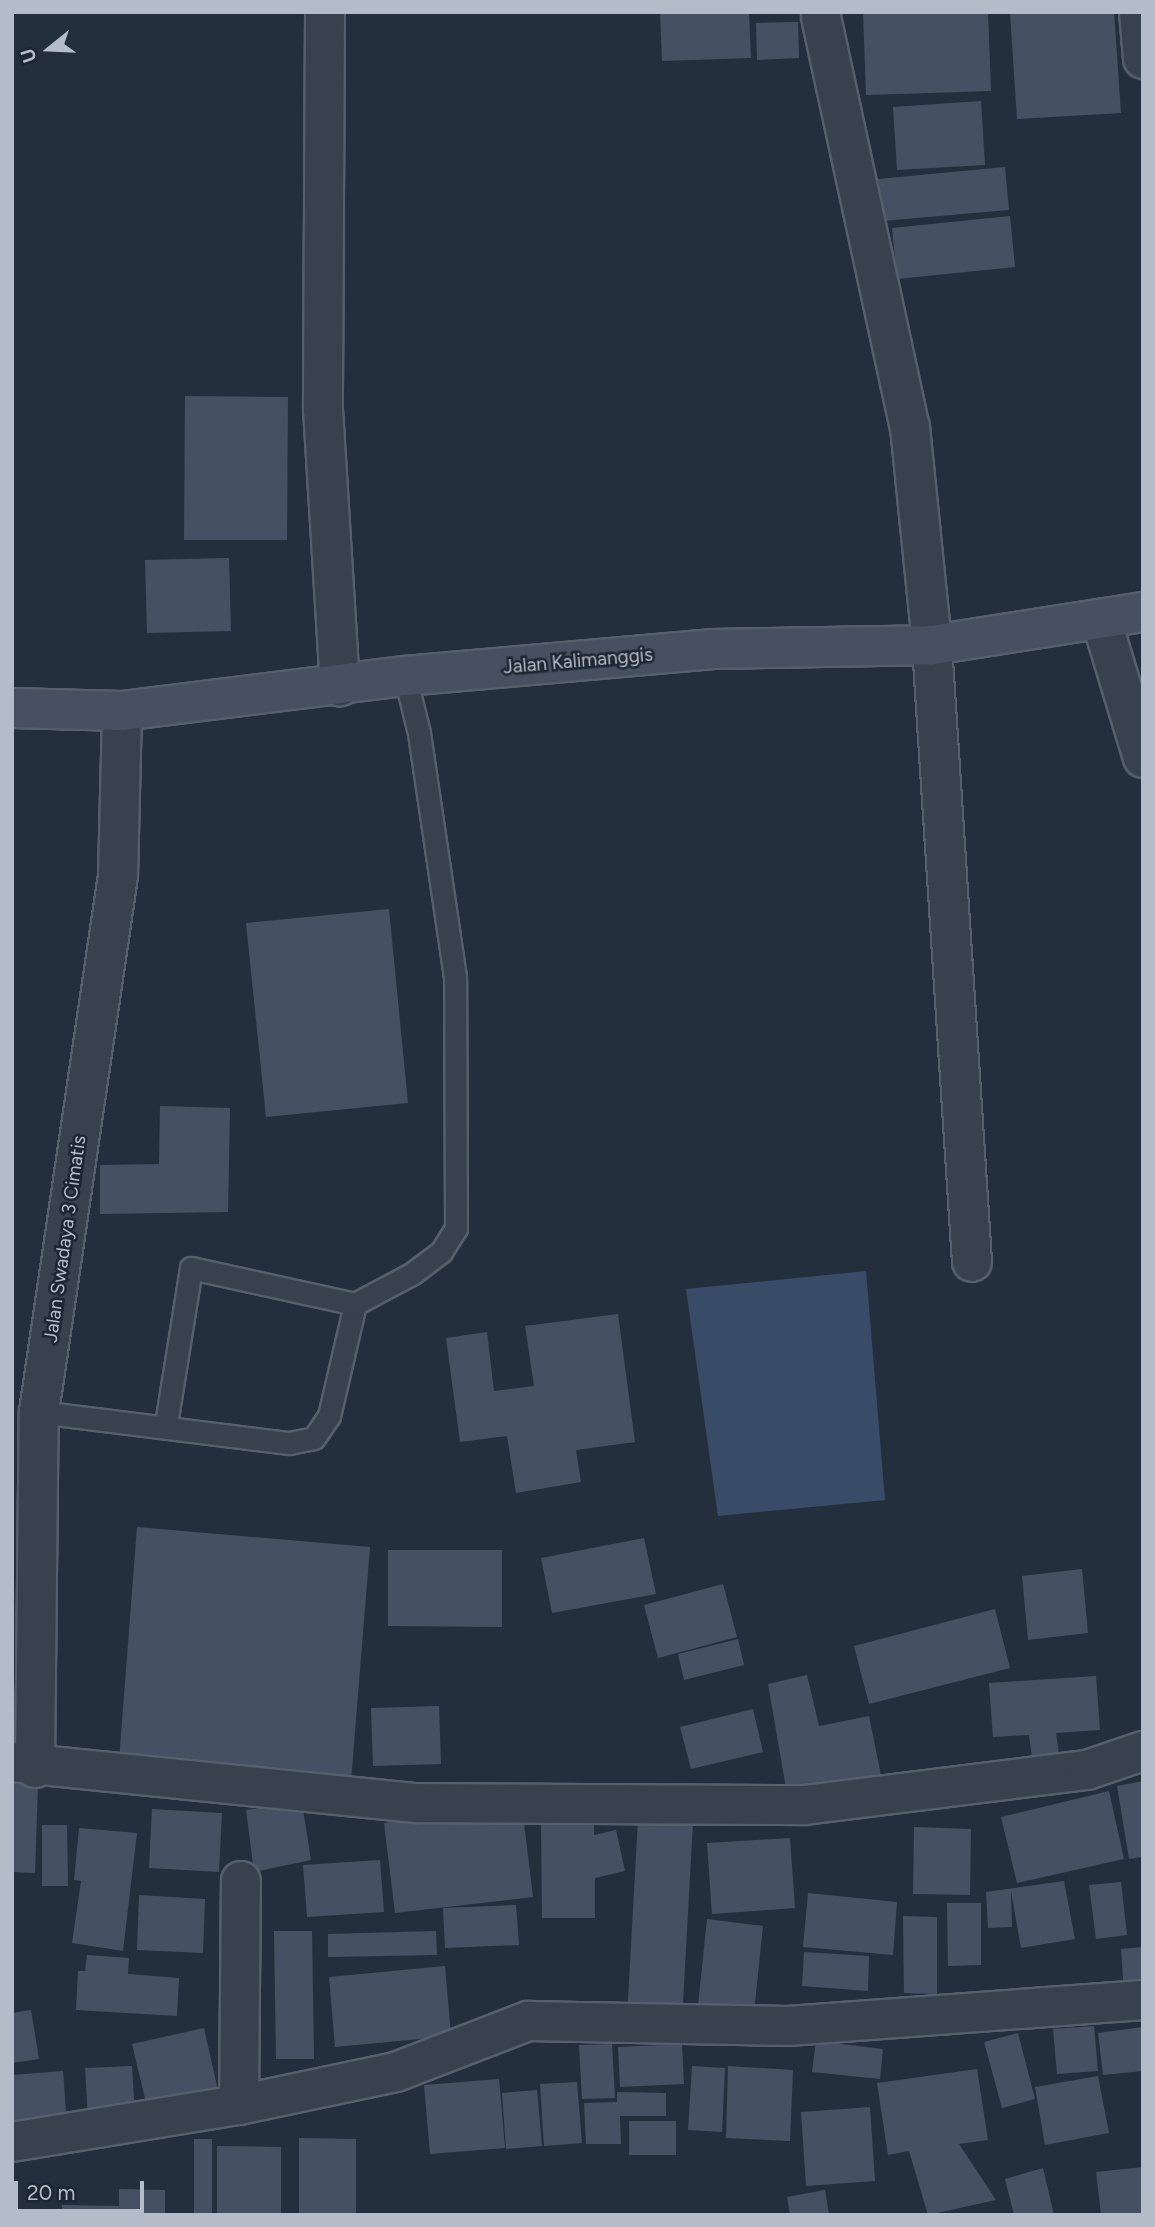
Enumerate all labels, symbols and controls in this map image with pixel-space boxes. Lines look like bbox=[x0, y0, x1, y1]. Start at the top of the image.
north arrow bbox=[14, 14, 84, 84]
text: U bbox=[16, 46, 42, 66]
street label: Jalan Kalimanggis bbox=[502, 643, 654, 679]
street label: Jalan Swadaya 3 Cimatis bbox=[39, 1134, 91, 1344]
scale bar bbox=[18, 2168, 147, 2212]
text: 20 m bbox=[27, 2180, 75, 2205]

